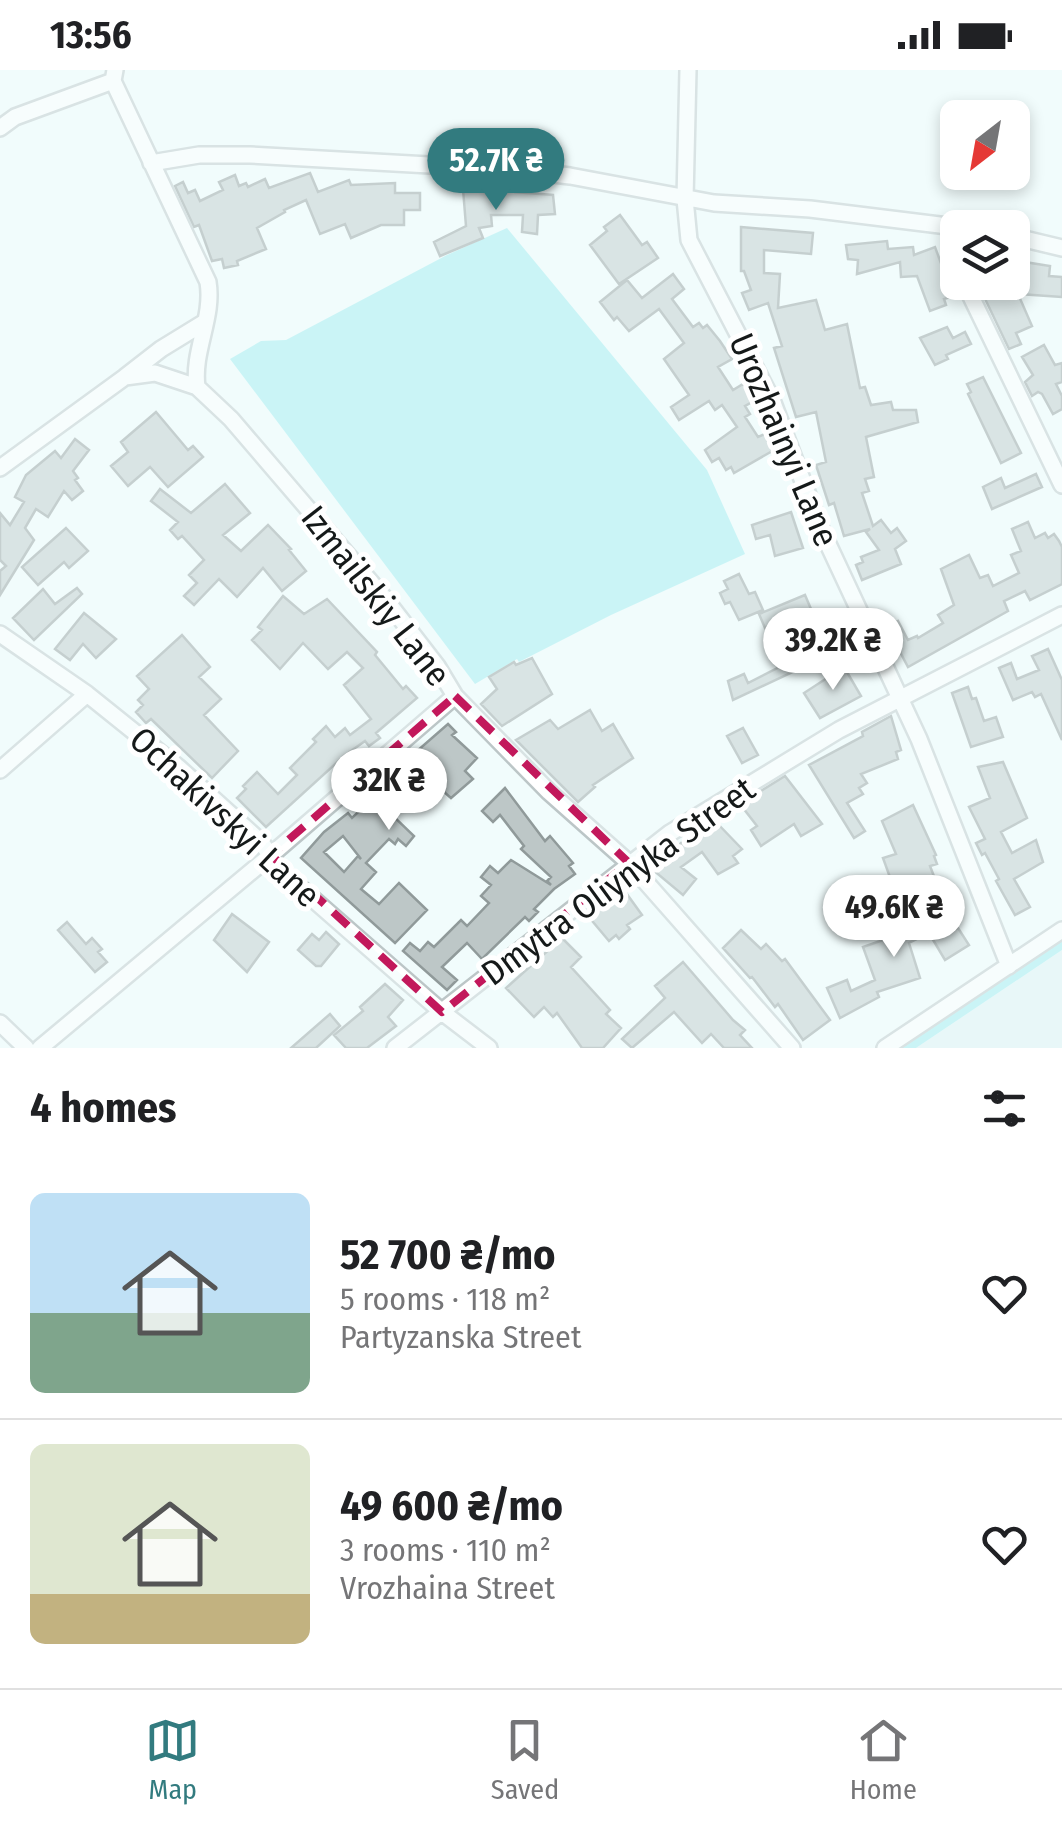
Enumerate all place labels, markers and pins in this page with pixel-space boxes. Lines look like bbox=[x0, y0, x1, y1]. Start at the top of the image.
pin: 52.7K ₴ bbox=[404, 128, 588, 213]
pin: 39.2K ₴ bbox=[741, 608, 925, 693]
pin: 32K ₴ bbox=[319, 748, 459, 833]
pin: 49.6K ₴ bbox=[802, 875, 986, 960]

